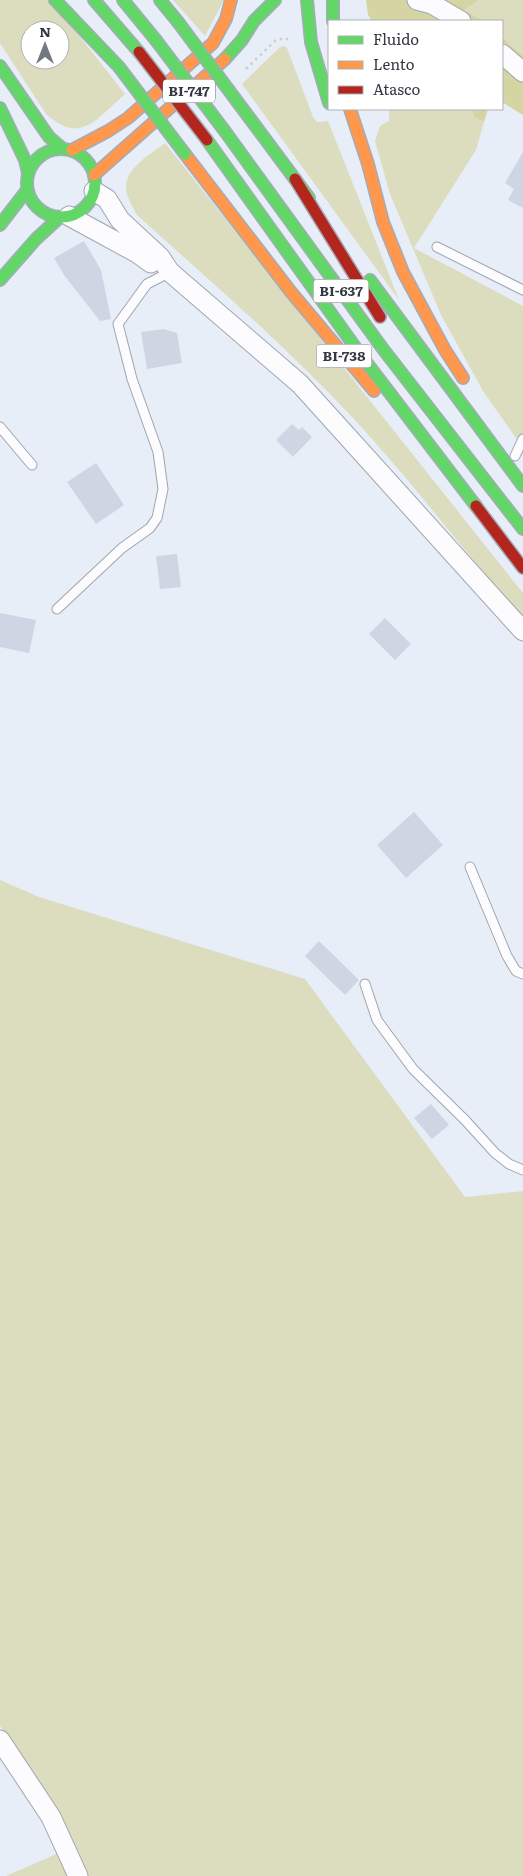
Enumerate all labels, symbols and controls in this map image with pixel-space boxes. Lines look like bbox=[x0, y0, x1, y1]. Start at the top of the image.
north arrow bbox=[20, 20, 70, 70]
legend bbox=[328, 20, 503, 110]
text: N bbox=[39, 21, 51, 41]
text: Fluido bbox=[373, 27, 419, 50]
text: Lento bbox=[373, 52, 415, 75]
text: Atasco bbox=[373, 77, 420, 100]
road number: BI-747 bbox=[163, 80, 215, 102]
road number: BI-637 bbox=[314, 280, 368, 302]
road number: BI-738 bbox=[316, 344, 372, 368]

